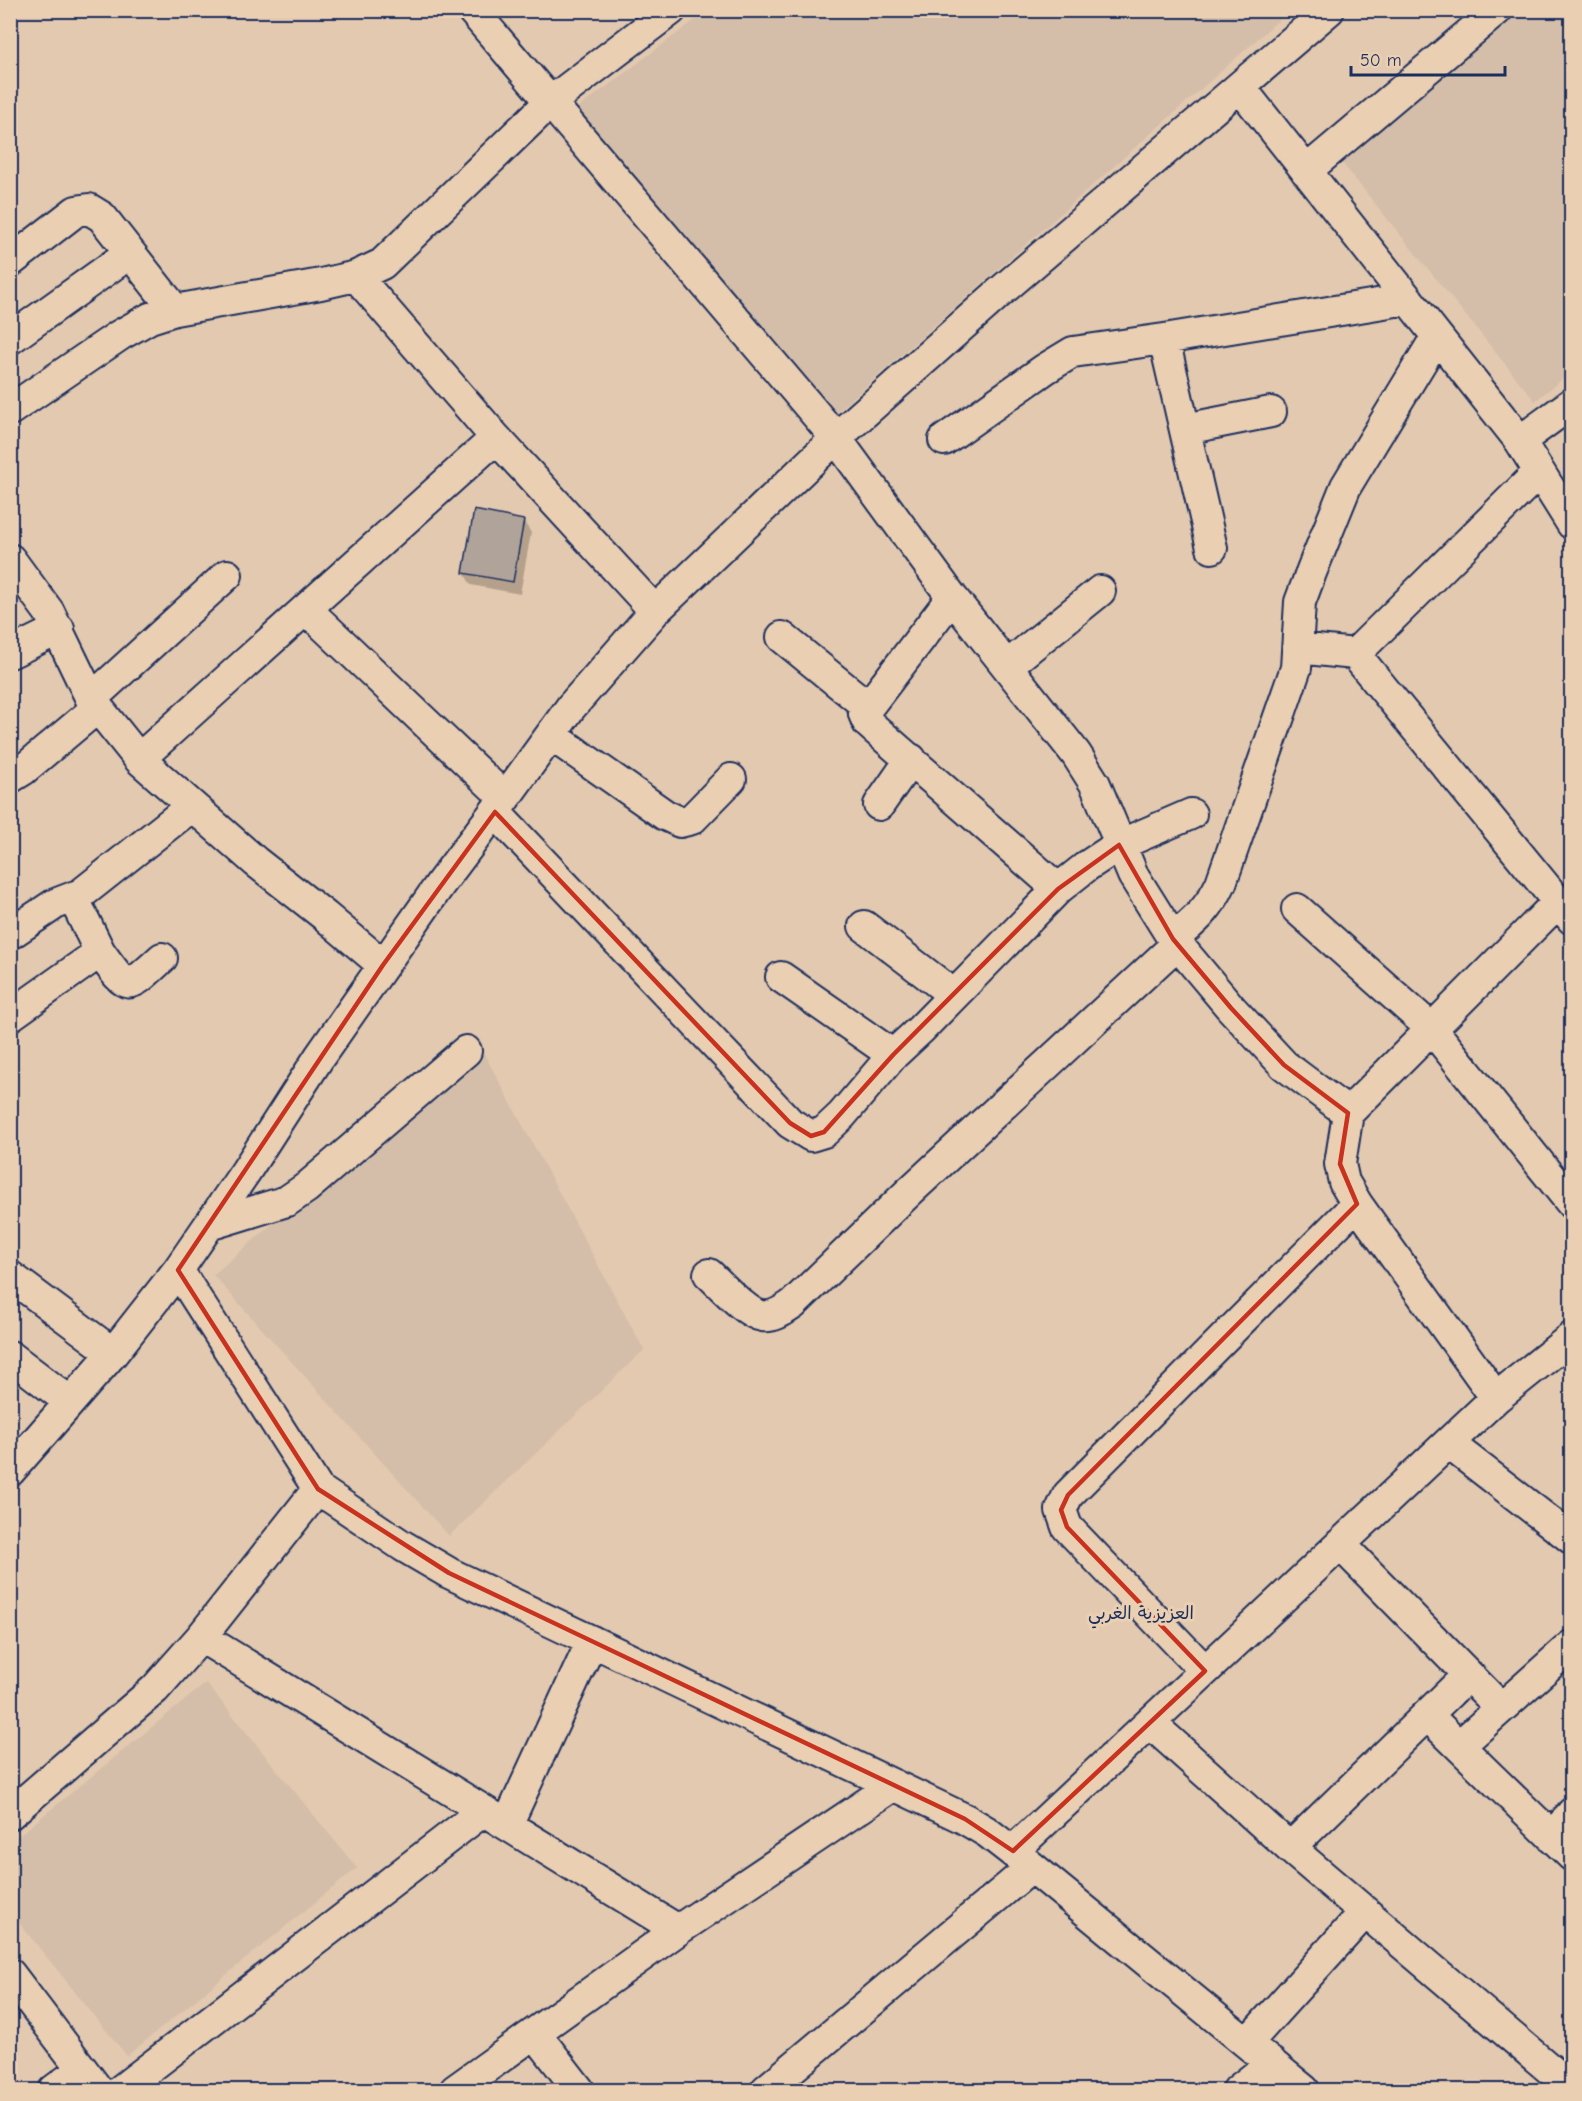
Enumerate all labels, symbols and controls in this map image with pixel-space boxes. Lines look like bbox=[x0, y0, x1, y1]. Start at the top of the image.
scale bar bbox=[1351, 39, 1506, 77]
text: 50 m bbox=[1360, 50, 1402, 71]
district label: العزيزية الغربي bbox=[1088, 1603, 1194, 1629]

